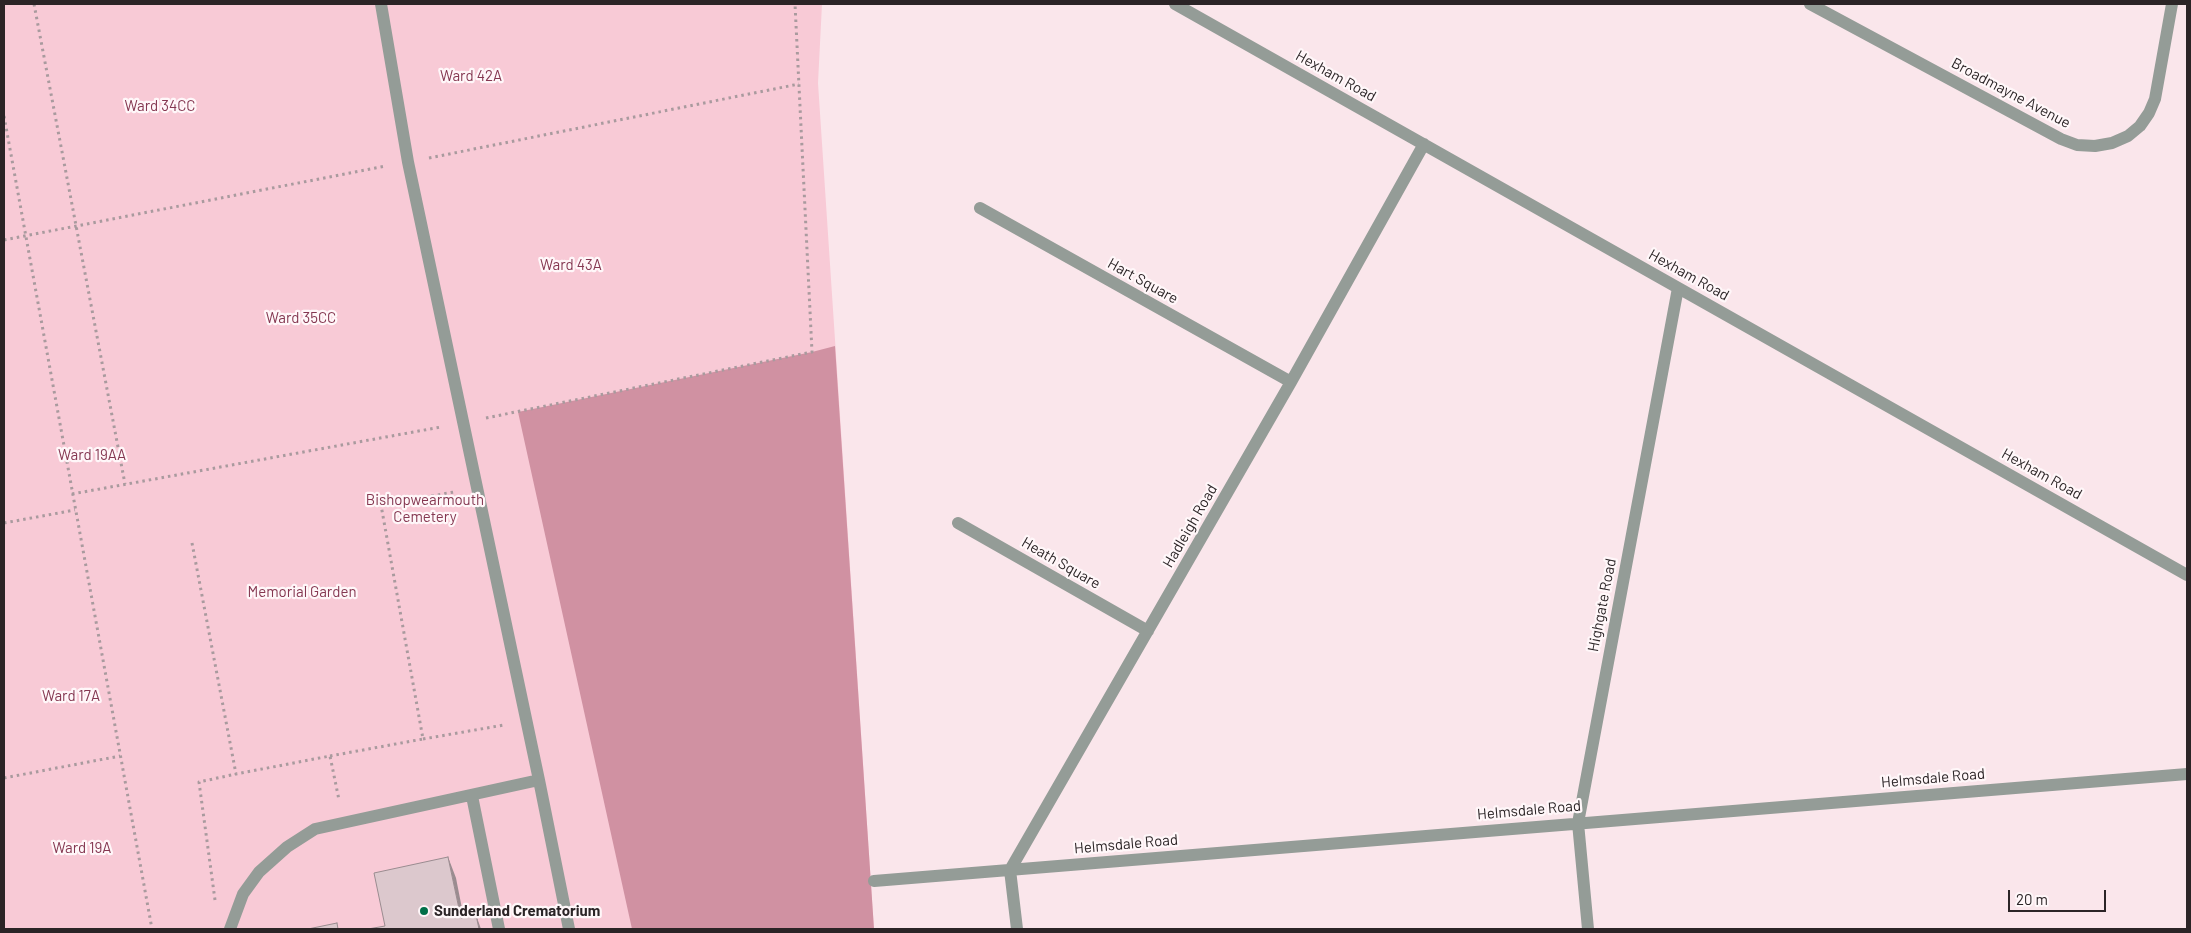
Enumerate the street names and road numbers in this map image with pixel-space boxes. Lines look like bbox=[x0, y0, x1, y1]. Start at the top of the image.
street label: Hexham Road bbox=[1293, 47, 1379, 105]
street label: Broadmayne Avenue bbox=[1948, 54, 2074, 132]
street label: Hexham Road bbox=[1646, 246, 1732, 304]
street label: Hart Square bbox=[1105, 254, 1181, 308]
street label: Hexham Road bbox=[1999, 445, 2085, 503]
street label: Hadleigh Road bbox=[1159, 481, 1221, 571]
street label: Heath Square bbox=[1018, 533, 1104, 593]
street label: Highgate Road bbox=[1584, 557, 1620, 653]
street label: Helmsdale Road bbox=[1880, 764, 1986, 792]
street label: Helmsdale Road bbox=[1476, 796, 1582, 824]
street label: Helmsdale Road bbox=[1073, 830, 1179, 858]

